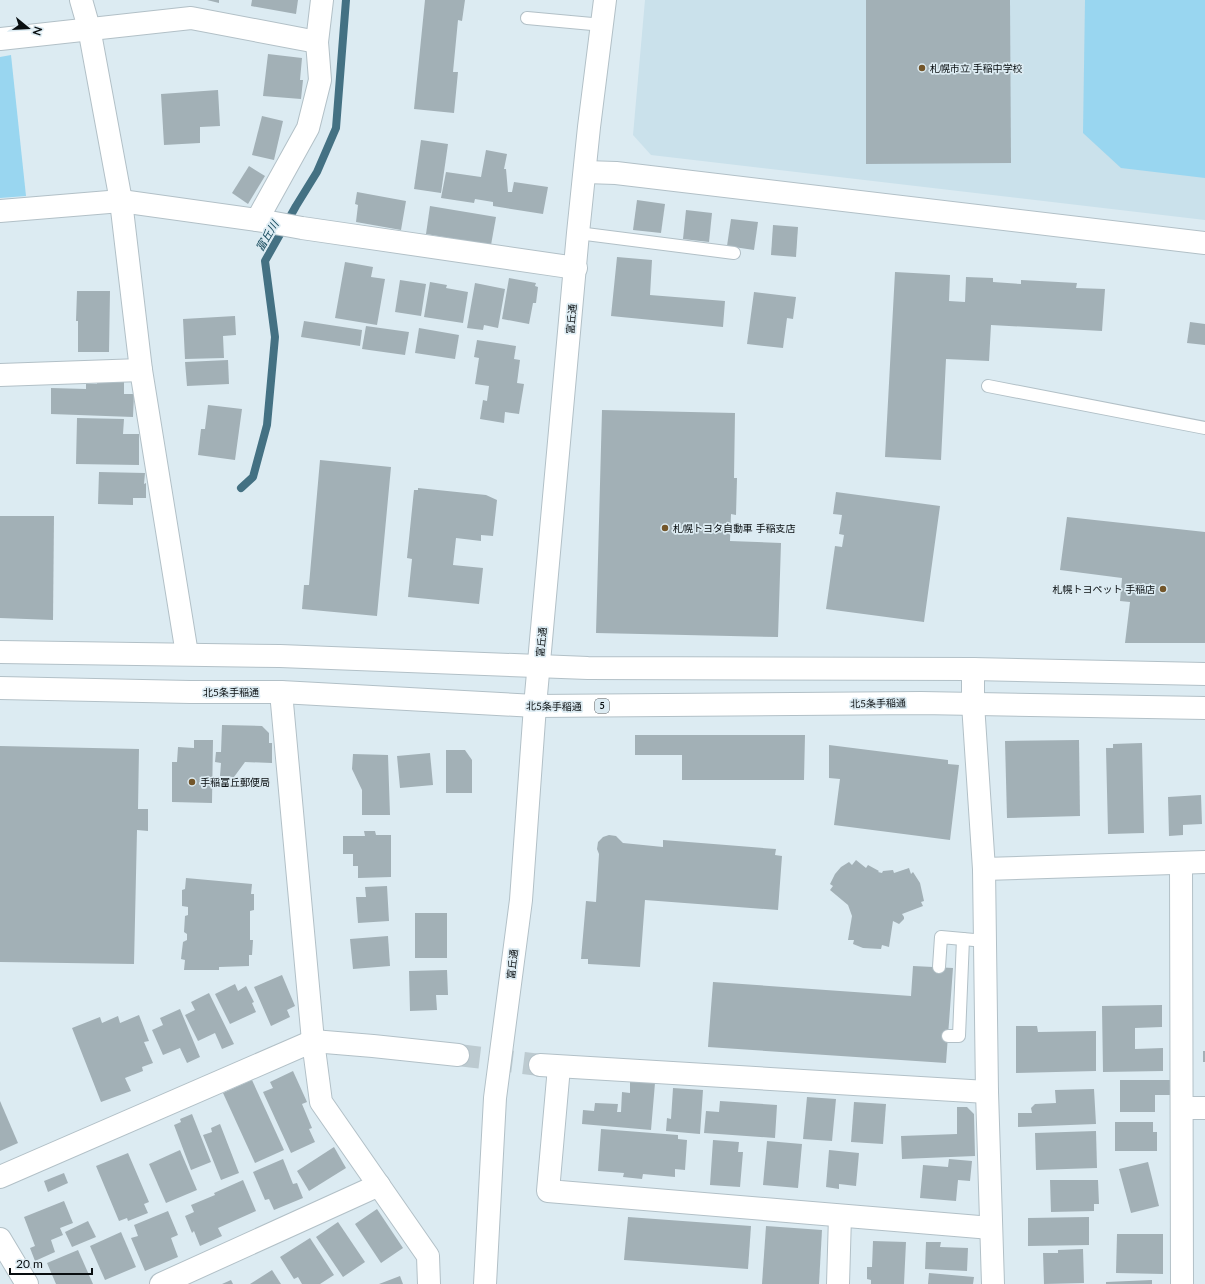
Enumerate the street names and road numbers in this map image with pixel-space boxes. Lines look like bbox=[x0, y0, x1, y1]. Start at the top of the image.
street label: 富丘通 bbox=[564, 304, 578, 334]
street label: 富丘通 bbox=[533, 626, 549, 658]
street label: 北5条手稲通 bbox=[203, 686, 259, 698]
street label: 北5条手稲通 bbox=[850, 697, 906, 709]
road number: 5 bbox=[595, 699, 609, 713]
street label: 北5条手稲通 bbox=[526, 700, 582, 712]
street label: 富丘通 bbox=[504, 948, 520, 980]

